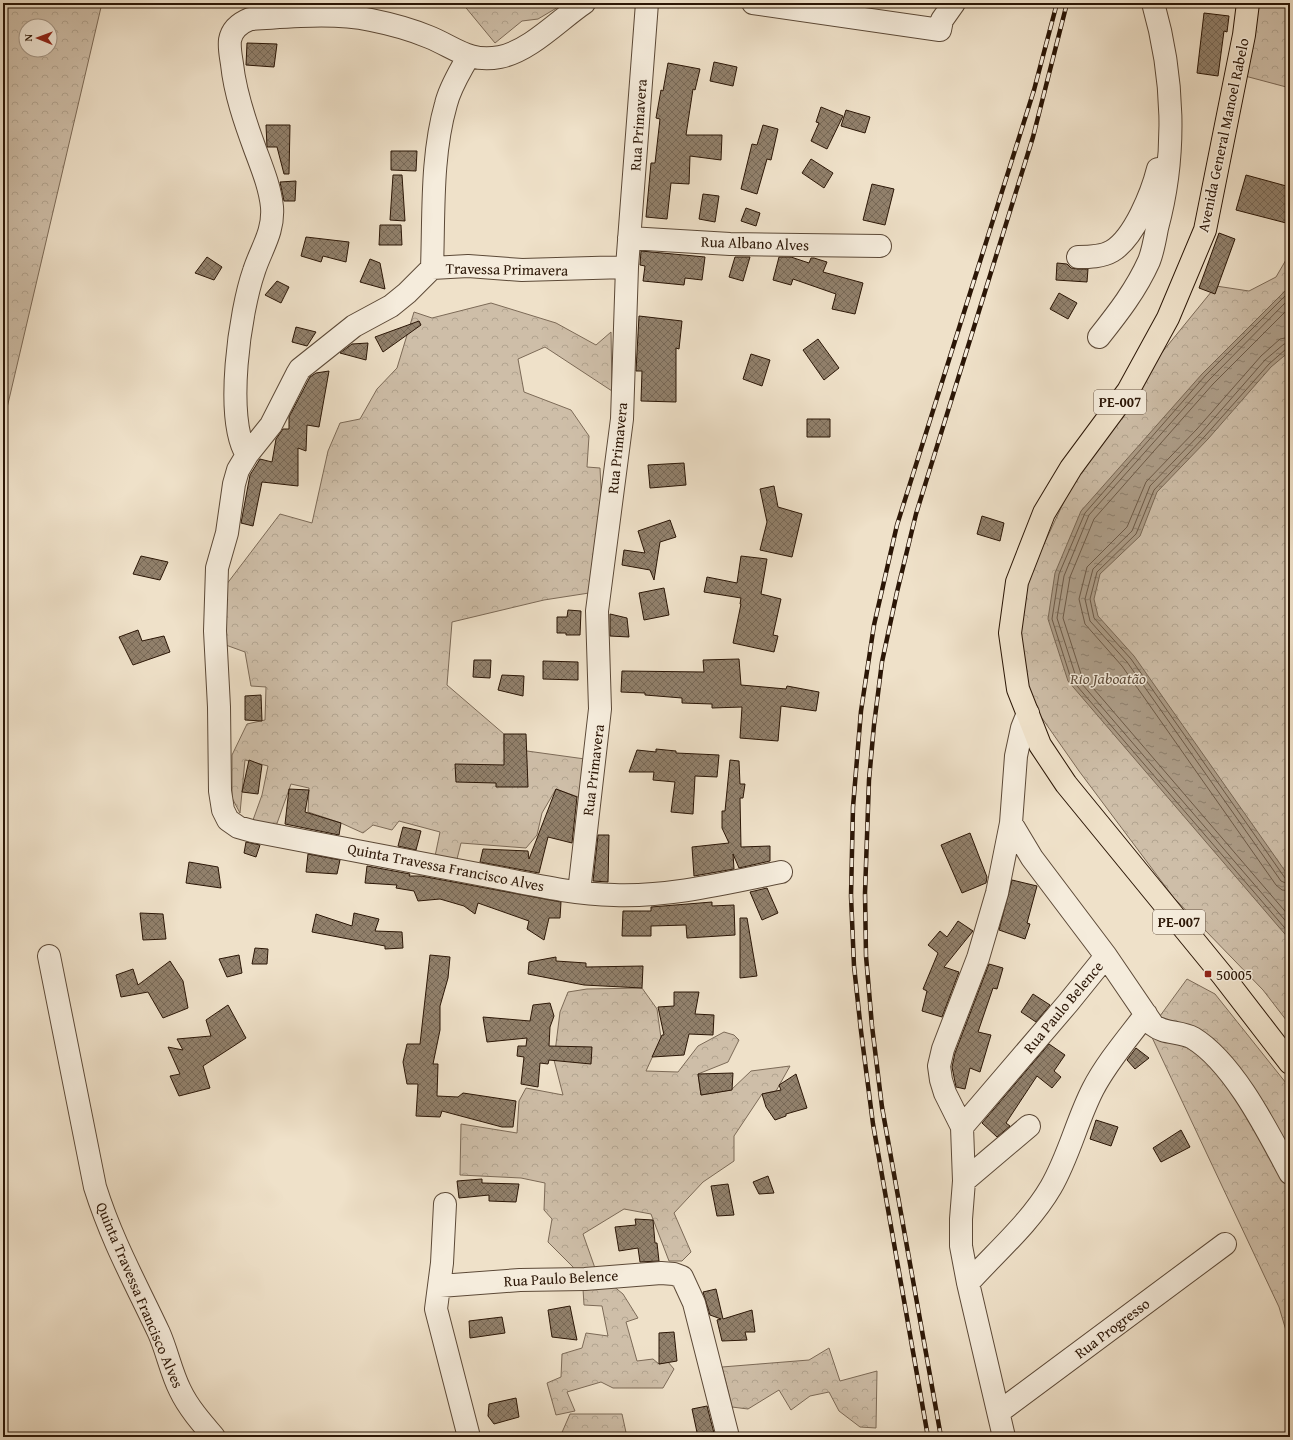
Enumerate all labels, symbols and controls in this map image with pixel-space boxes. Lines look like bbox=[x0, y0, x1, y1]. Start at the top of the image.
north arrow bbox=[18, 18, 58, 58]
text: N bbox=[20, 33, 36, 42]
street label: Avenida General Manoel Rabelo bbox=[1192, 36, 1254, 234]
street label: Rua Primavera bbox=[624, 78, 652, 172]
street label: Rua Albano Alves bbox=[701, 231, 809, 255]
street label: Travessa Primavera bbox=[446, 257, 568, 281]
road number: PE-007 bbox=[1094, 390, 1146, 414]
street label: Rua Primavera bbox=[602, 401, 632, 495]
water label: Rio Jaboatão bbox=[1069, 666, 1146, 690]
street label: Rua Primavera bbox=[577, 723, 609, 817]
street label: Quinta Travessa Francisco Alves bbox=[346, 838, 546, 896]
road number: PE-007 bbox=[1153, 910, 1205, 934]
street label: Rua Paulo Belence bbox=[1018, 956, 1108, 1058]
place label: 50005 bbox=[1216, 964, 1252, 985]
marker: 50005 bbox=[1203, 969, 1213, 979]
street label: Quinta Travessa Francisco Alves bbox=[91, 1199, 189, 1391]
street label: Rua Paulo Belence bbox=[503, 1265, 619, 1291]
street label: Rua Progresso bbox=[1070, 1293, 1154, 1363]

